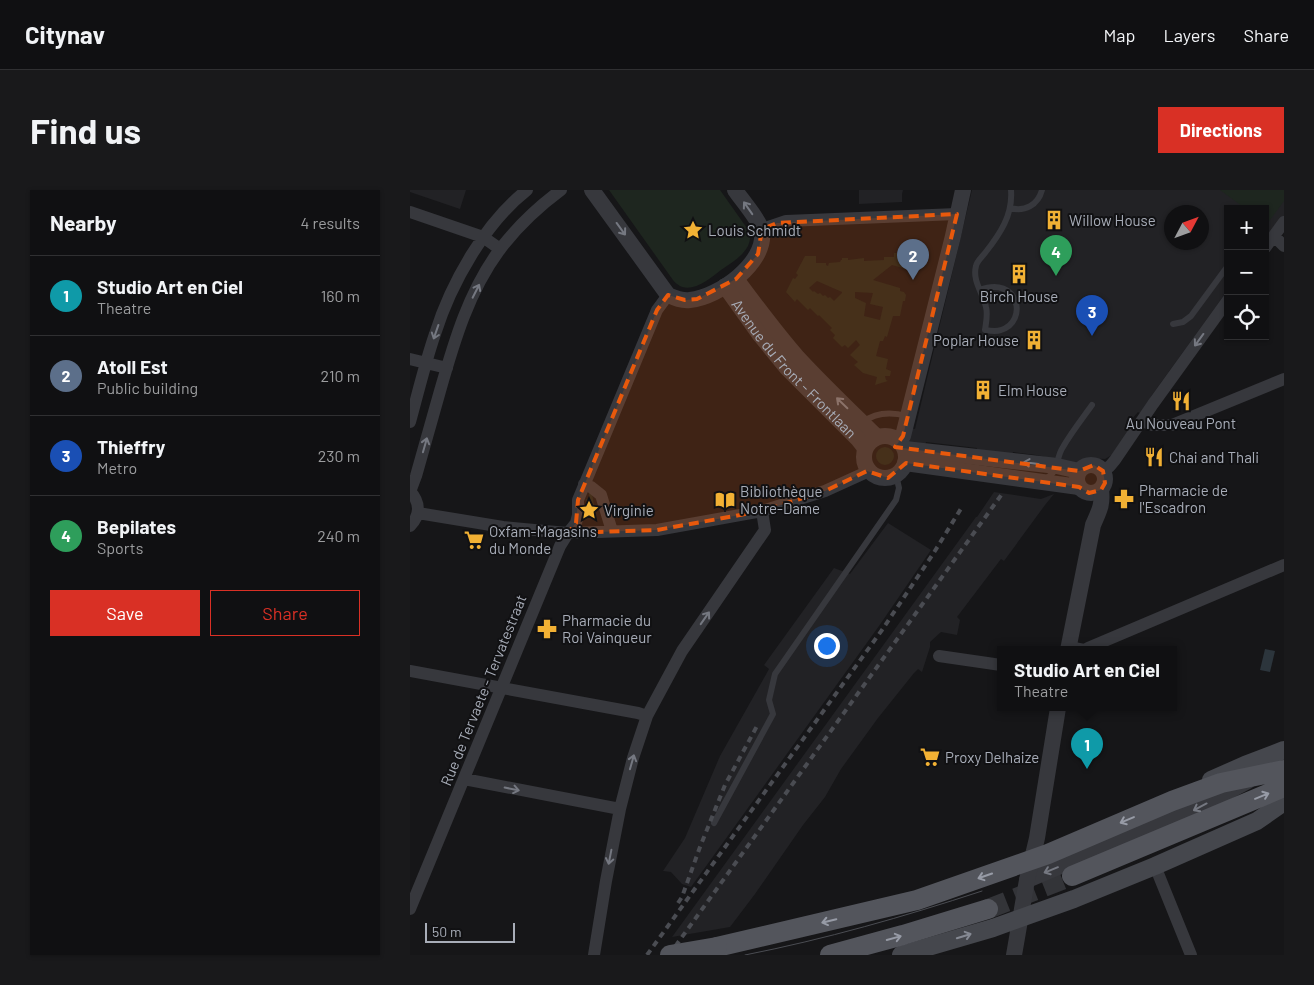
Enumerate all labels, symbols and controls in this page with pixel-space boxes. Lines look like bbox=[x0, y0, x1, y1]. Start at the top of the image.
text: Citynav bbox=[25, 20, 105, 49]
text: Map bbox=[1103, 24, 1135, 46]
text: Layers bbox=[1163, 24, 1216, 46]
text: Share bbox=[1244, 24, 1289, 46]
button: Directions bbox=[1158, 107, 1284, 153]
text: Find us bbox=[30, 109, 141, 151]
one-way arrow bbox=[743, 201, 753, 215]
north arrow bbox=[1164, 205, 1209, 250]
map controls bbox=[1224, 205, 1269, 340]
button: + bbox=[1224, 205, 1269, 250]
building icon: Willow House bbox=[1043, 209, 1065, 231]
text: Nearby bbox=[50, 210, 116, 235]
place label: Willow House bbox=[1069, 211, 1156, 229]
text: 4 results bbox=[300, 213, 360, 232]
place icon: Louis Schmidt bbox=[682, 219, 704, 241]
place label: Louis Schmidt bbox=[708, 221, 801, 239]
one-way arrow bbox=[616, 222, 626, 236]
pin: 4 bbox=[1040, 235, 1072, 276]
pin: 2 bbox=[897, 239, 929, 280]
button: − bbox=[1224, 250, 1269, 295]
building icon: Birch House bbox=[1008, 263, 1030, 285]
text: Studio Art en Ciel bbox=[97, 275, 243, 298]
one-way arrow bbox=[472, 284, 481, 299]
text: 1 bbox=[63, 286, 69, 305]
text: 160 m bbox=[321, 286, 360, 305]
place label: Birch House bbox=[980, 287, 1058, 305]
street label: Avenue du Front - Frontlaan bbox=[728, 295, 861, 442]
pin: 3 bbox=[1076, 295, 1108, 336]
button: locate bbox=[1224, 295, 1269, 340]
text: Theatre bbox=[97, 298, 151, 317]
one-way arrow bbox=[430, 324, 440, 340]
building icon: Poplar House bbox=[1023, 329, 1045, 351]
place label: Poplar House bbox=[933, 331, 1019, 349]
one-way arrow bbox=[1194, 333, 1204, 347]
text: Atoll Est bbox=[97, 355, 168, 378]
text: 2 bbox=[62, 366, 70, 385]
text: 210 m bbox=[321, 366, 360, 385]
text: Public building bbox=[97, 378, 198, 397]
building icon: Elm House bbox=[972, 379, 994, 401]
place label: Elm House bbox=[998, 381, 1067, 399]
restaurant icon: Au Nouveau Pont bbox=[1170, 390, 1192, 412]
one-way arrow bbox=[835, 397, 848, 409]
place label: Au Nouveau Pont bbox=[1126, 414, 1236, 432]
text: Thieffry bbox=[97, 435, 165, 458]
one-way arrow bbox=[421, 438, 430, 454]
text: 3 bbox=[62, 446, 70, 465]
text: 230 m bbox=[318, 446, 360, 465]
restaurant icon: Chai and Thali bbox=[1143, 446, 1165, 468]
place label: Chai and Thali bbox=[1169, 448, 1259, 466]
text: Metro bbox=[97, 458, 137, 477]
one-way arrow bbox=[1023, 458, 1039, 468]
place label: Pharmacie de l'Escadron bbox=[1139, 481, 1228, 516]
place label: Bibliothèque Notre-Dame bbox=[740, 482, 823, 517]
pharmacy icon: Pharmacie de l'Escadron bbox=[1113, 488, 1135, 510]
library icon: Bibliothèque Notre-Dame bbox=[714, 489, 736, 511]
place icon: Virginie bbox=[578, 499, 600, 521]
place label: Virginie bbox=[604, 501, 654, 519]
text: Bepilates bbox=[97, 515, 176, 538]
place label: Oxfam-Magasins du Monde bbox=[489, 522, 597, 557]
text: 4 bbox=[61, 526, 71, 545]
text: 240 m bbox=[317, 526, 360, 545]
supermarket icon: Oxfam-Magasins du Monde bbox=[463, 529, 485, 551]
text: Sports bbox=[97, 538, 143, 557]
button: Save bbox=[50, 590, 200, 636]
button: Share bbox=[210, 590, 360, 636]
street label: Rue de Tervaete - Tervatestraat bbox=[436, 592, 530, 788]
place label: Pharmacie du Roi Vainqueur bbox=[562, 611, 652, 646]
one-way arrow bbox=[700, 611, 710, 625]
pharmacy icon: Pharmacie du Roi Vainqueur bbox=[536, 618, 558, 640]
your location bbox=[814, 633, 840, 659]
popup bbox=[997, 646, 1177, 711]
text: Studio Art en Ciel bbox=[1014, 658, 1160, 681]
text: Theatre bbox=[1014, 681, 1068, 700]
pin: 1 bbox=[1071, 728, 1103, 769]
supermarket icon: Proxy Delhaize bbox=[919, 746, 941, 768]
place label: Proxy Delhaize bbox=[945, 748, 1039, 766]
one-way arrow bbox=[628, 754, 637, 770]
one-way arrow bbox=[503, 784, 519, 794]
one-way arrow bbox=[1254, 791, 1269, 801]
one-way arrow bbox=[1193, 802, 1208, 812]
one-way arrow bbox=[1120, 815, 1135, 825]
one-way arrow bbox=[605, 849, 615, 865]
one-way arrow bbox=[1044, 866, 1059, 876]
one-way arrow bbox=[978, 872, 994, 881]
one-way arrow bbox=[822, 917, 838, 926]
scale bar bbox=[425, 920, 515, 943]
text: 50 m bbox=[432, 923, 461, 940]
one-way arrow bbox=[956, 931, 972, 941]
one-way arrow bbox=[886, 932, 902, 942]

